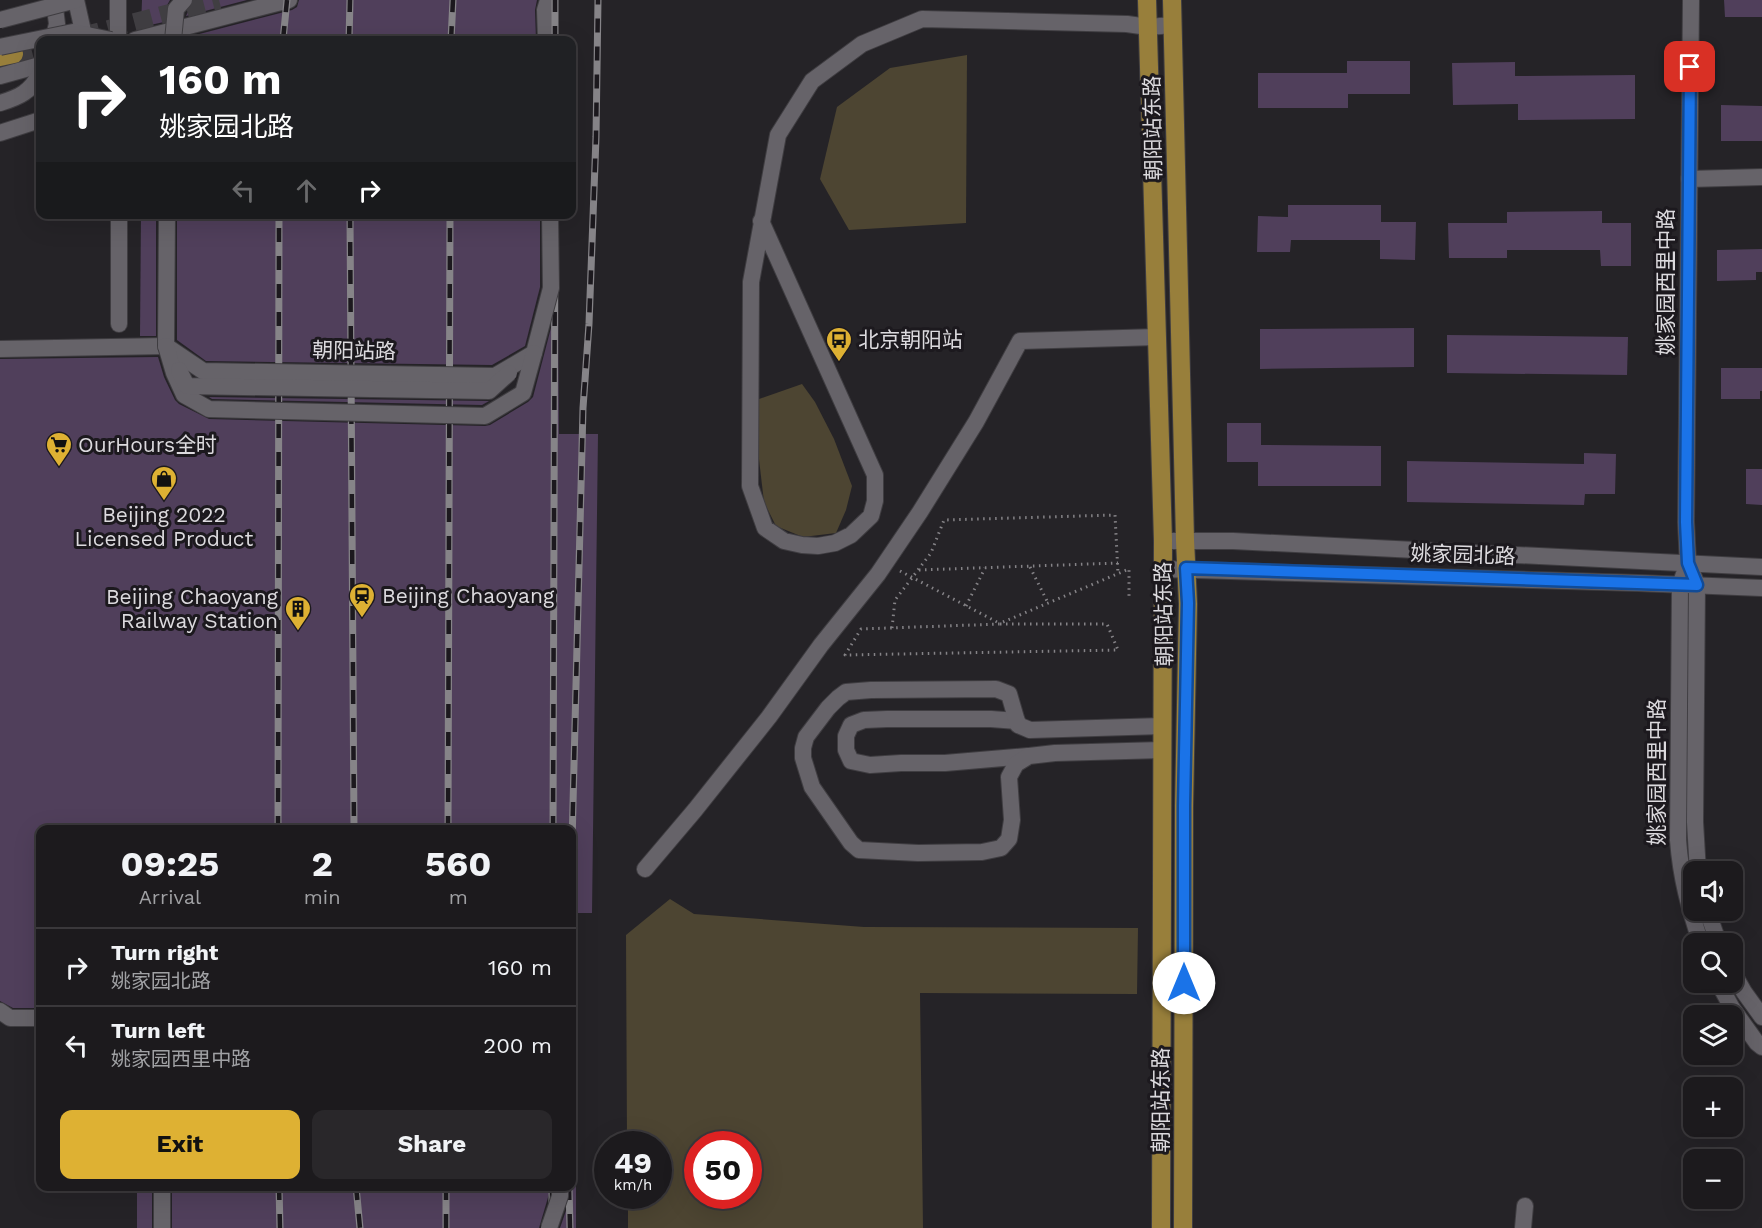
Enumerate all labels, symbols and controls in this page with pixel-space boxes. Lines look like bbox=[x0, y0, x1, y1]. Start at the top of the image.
pin bbox=[1664, 41, 1715, 92]
icon: arrive bbox=[1673, 50, 1706, 83]
text: 160 m bbox=[159, 55, 282, 104]
icon: right bbox=[60, 60, 138, 138]
street label: 朝阳站东路 bbox=[1139, 75, 1166, 181]
text: 姚家园北路 bbox=[159, 111, 294, 143]
icon: left bbox=[227, 174, 260, 207]
icon: ahead bbox=[290, 174, 323, 207]
icon: right bbox=[353, 174, 386, 207]
street label: 姚家园西里中路 bbox=[1653, 209, 1678, 356]
bus stop icon: 北京朝阳站 bbox=[824, 325, 854, 363]
place label: 北京朝阳站 bbox=[858, 327, 963, 352]
street label: 朝阳站路 bbox=[312, 337, 396, 364]
supermarket icon: OurHours全时 bbox=[44, 430, 74, 468]
place label: OurHours全时 bbox=[78, 432, 217, 457]
shop icon: Beijing 2022 Licensed Product bbox=[149, 464, 179, 502]
place label: Beijing 2022 Licensed Product bbox=[75, 502, 254, 551]
street label: 姚家园北路 bbox=[1410, 540, 1516, 569]
street label: 朝阳站东路 bbox=[1150, 561, 1177, 667]
station icon: Beijing Chaoyang bbox=[347, 581, 377, 619]
place label: Beijing Chaoyang bbox=[382, 583, 555, 608]
place label: Beijing Chaoyang Railway Station bbox=[106, 584, 279, 633]
building icon: Beijing Chaoyang Railway Station bbox=[283, 594, 313, 632]
street label: 姚家园西里中路 bbox=[1644, 699, 1669, 846]
text: 09:25 bbox=[121, 843, 219, 885]
text: 2 bbox=[311, 843, 333, 885]
text: 560 bbox=[425, 843, 491, 885]
map controls bbox=[1683, 861, 1743, 1209]
button: sound bbox=[1683, 861, 1743, 921]
text: Arrival bbox=[139, 885, 201, 909]
text: min bbox=[304, 885, 341, 909]
text: m bbox=[449, 885, 468, 909]
button: search bbox=[1683, 933, 1743, 993]
text: Turn right bbox=[111, 940, 218, 965]
icon: right bbox=[60, 951, 93, 984]
position arrow bbox=[1152, 951, 1216, 1015]
text: 160 m bbox=[488, 955, 552, 980]
text: 姚家园北路 bbox=[111, 969, 211, 993]
button: layers bbox=[1683, 1005, 1743, 1065]
text: Turn left bbox=[111, 1018, 205, 1043]
icon: left bbox=[60, 1029, 93, 1062]
text: 200 m bbox=[483, 1033, 552, 1058]
text: 姚家园西里中路 bbox=[111, 1047, 251, 1071]
street label: 朝阳站东路 bbox=[1148, 1048, 1173, 1153]
button: + bbox=[1683, 1077, 1743, 1137]
button: Exit bbox=[60, 1110, 300, 1179]
button: Share bbox=[312, 1110, 552, 1179]
speed limit sign: 50 bbox=[684, 1131, 762, 1209]
text: 49 bbox=[614, 1145, 652, 1180]
button: − bbox=[1683, 1149, 1743, 1209]
text: km/h bbox=[614, 1176, 652, 1194]

